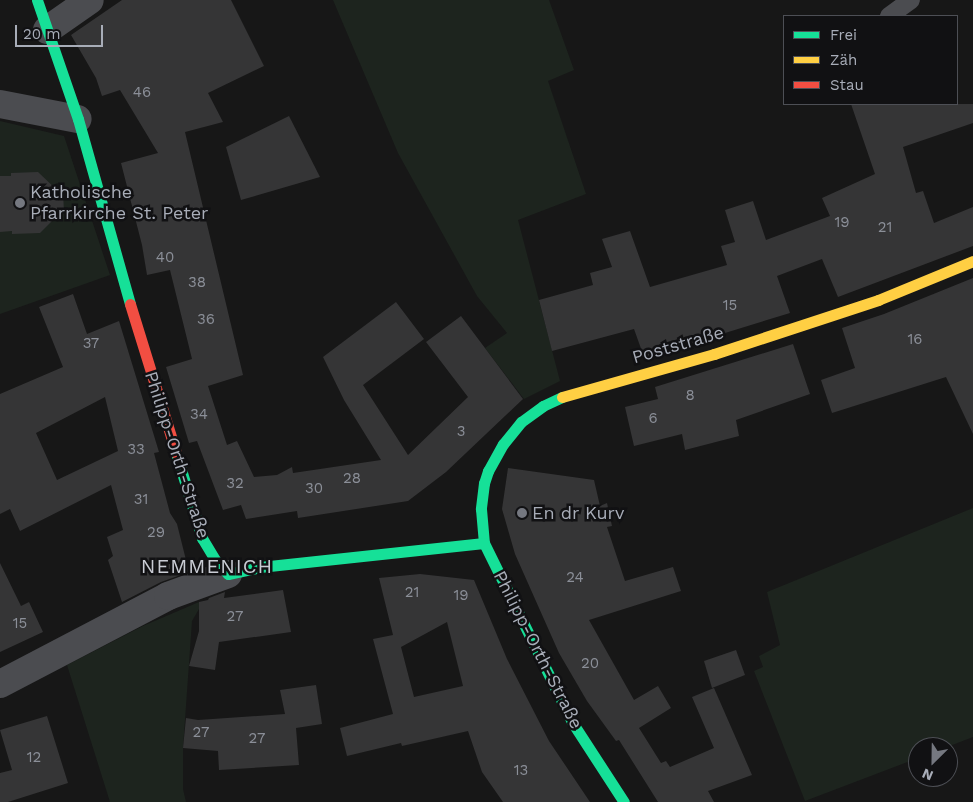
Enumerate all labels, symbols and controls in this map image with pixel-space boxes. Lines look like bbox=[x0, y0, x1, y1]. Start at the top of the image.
scale bar bbox=[18, 15, 105, 47]
legend bbox=[783, 15, 958, 105]
text: 20 m bbox=[23, 25, 61, 43]
text: Frei bbox=[830, 26, 857, 44]
text: Zäh bbox=[830, 51, 857, 69]
text: Stau bbox=[830, 76, 864, 94]
house number: 46 bbox=[133, 84, 151, 102]
place label: Katholische Pfarrkirche St. Peter bbox=[30, 182, 208, 224]
marker: Katholische Pfarrkirche St. Peter bbox=[14, 197, 26, 209]
house number: 19 bbox=[834, 214, 850, 232]
house number: 21 bbox=[878, 219, 892, 237]
house number: 40 bbox=[156, 249, 174, 267]
house number: 38 bbox=[188, 274, 206, 292]
house number: 15 bbox=[723, 297, 737, 315]
house number: 36 bbox=[197, 311, 215, 329]
street label: Poststraße bbox=[630, 322, 726, 368]
house number: 16 bbox=[908, 331, 922, 349]
house number: 37 bbox=[83, 335, 99, 353]
street label: Philipp-Orth-Straße bbox=[140, 369, 214, 541]
house number: 8 bbox=[685, 387, 695, 405]
house number: 34 bbox=[190, 406, 208, 424]
house number: 6 bbox=[648, 410, 658, 428]
house number: 3 bbox=[457, 423, 465, 441]
house number: 33 bbox=[127, 441, 145, 459]
house number: 28 bbox=[343, 470, 361, 488]
house number: 32 bbox=[226, 475, 244, 493]
house number: 30 bbox=[305, 480, 323, 498]
house number: 31 bbox=[134, 491, 148, 509]
place label: En dr Kurv bbox=[532, 502, 625, 524]
marker: En dr Kurv bbox=[516, 507, 528, 519]
house number: 29 bbox=[147, 524, 165, 542]
district label: NEMMENICH bbox=[140, 554, 274, 578]
street label: Philipp-Orth-Straße bbox=[489, 567, 587, 733]
house number: 24 bbox=[566, 569, 584, 587]
house number: 21 bbox=[405, 584, 419, 602]
house number: 19 bbox=[453, 587, 469, 605]
house number: 27 bbox=[227, 608, 243, 626]
house number: 15 bbox=[13, 615, 27, 633]
house number: 20 bbox=[581, 655, 599, 673]
house number: 27 bbox=[193, 724, 209, 742]
house number: 27 bbox=[249, 730, 265, 748]
north arrow bbox=[908, 737, 958, 787]
house number: 12 bbox=[27, 749, 41, 767]
house number: 13 bbox=[514, 762, 528, 780]
text: N bbox=[920, 765, 935, 784]

